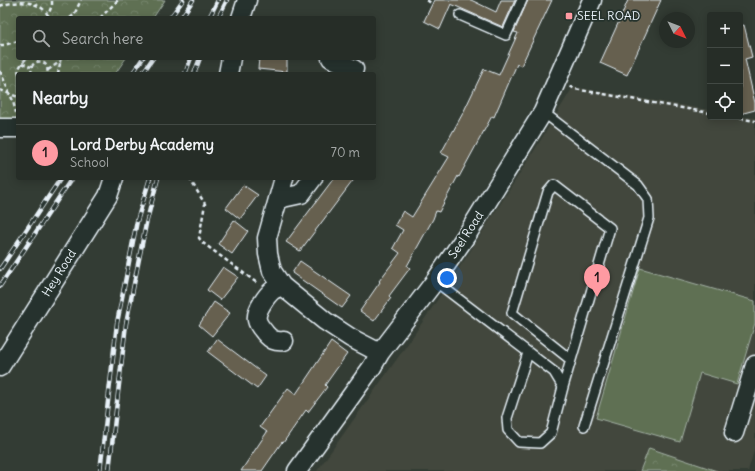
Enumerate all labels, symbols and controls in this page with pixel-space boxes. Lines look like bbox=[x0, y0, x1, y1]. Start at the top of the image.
place label: SEEL ROAD bbox=[577, 8, 640, 23]
marker: SEEL ROAD bbox=[564, 11, 574, 21]
north arrow bbox=[659, 12, 695, 48]
map controls bbox=[707, 12, 743, 120]
button: + bbox=[707, 12, 743, 48]
search box bbox=[16, 16, 376, 60]
icon: search bbox=[30, 27, 52, 49]
text: Search here bbox=[62, 29, 143, 48]
button: − bbox=[707, 48, 743, 84]
button: locate bbox=[707, 84, 743, 120]
text: Nearby bbox=[32, 87, 88, 109]
text: Lord Derby Academy bbox=[70, 135, 214, 154]
text: 1 bbox=[42, 144, 48, 161]
text: 70 m bbox=[331, 144, 360, 161]
text: School bbox=[70, 154, 109, 171]
street label: Seel Road bbox=[445, 208, 486, 261]
street label: Hey Road bbox=[38, 246, 79, 299]
pin: 1 bbox=[584, 264, 610, 297]
your location bbox=[437, 268, 457, 288]

